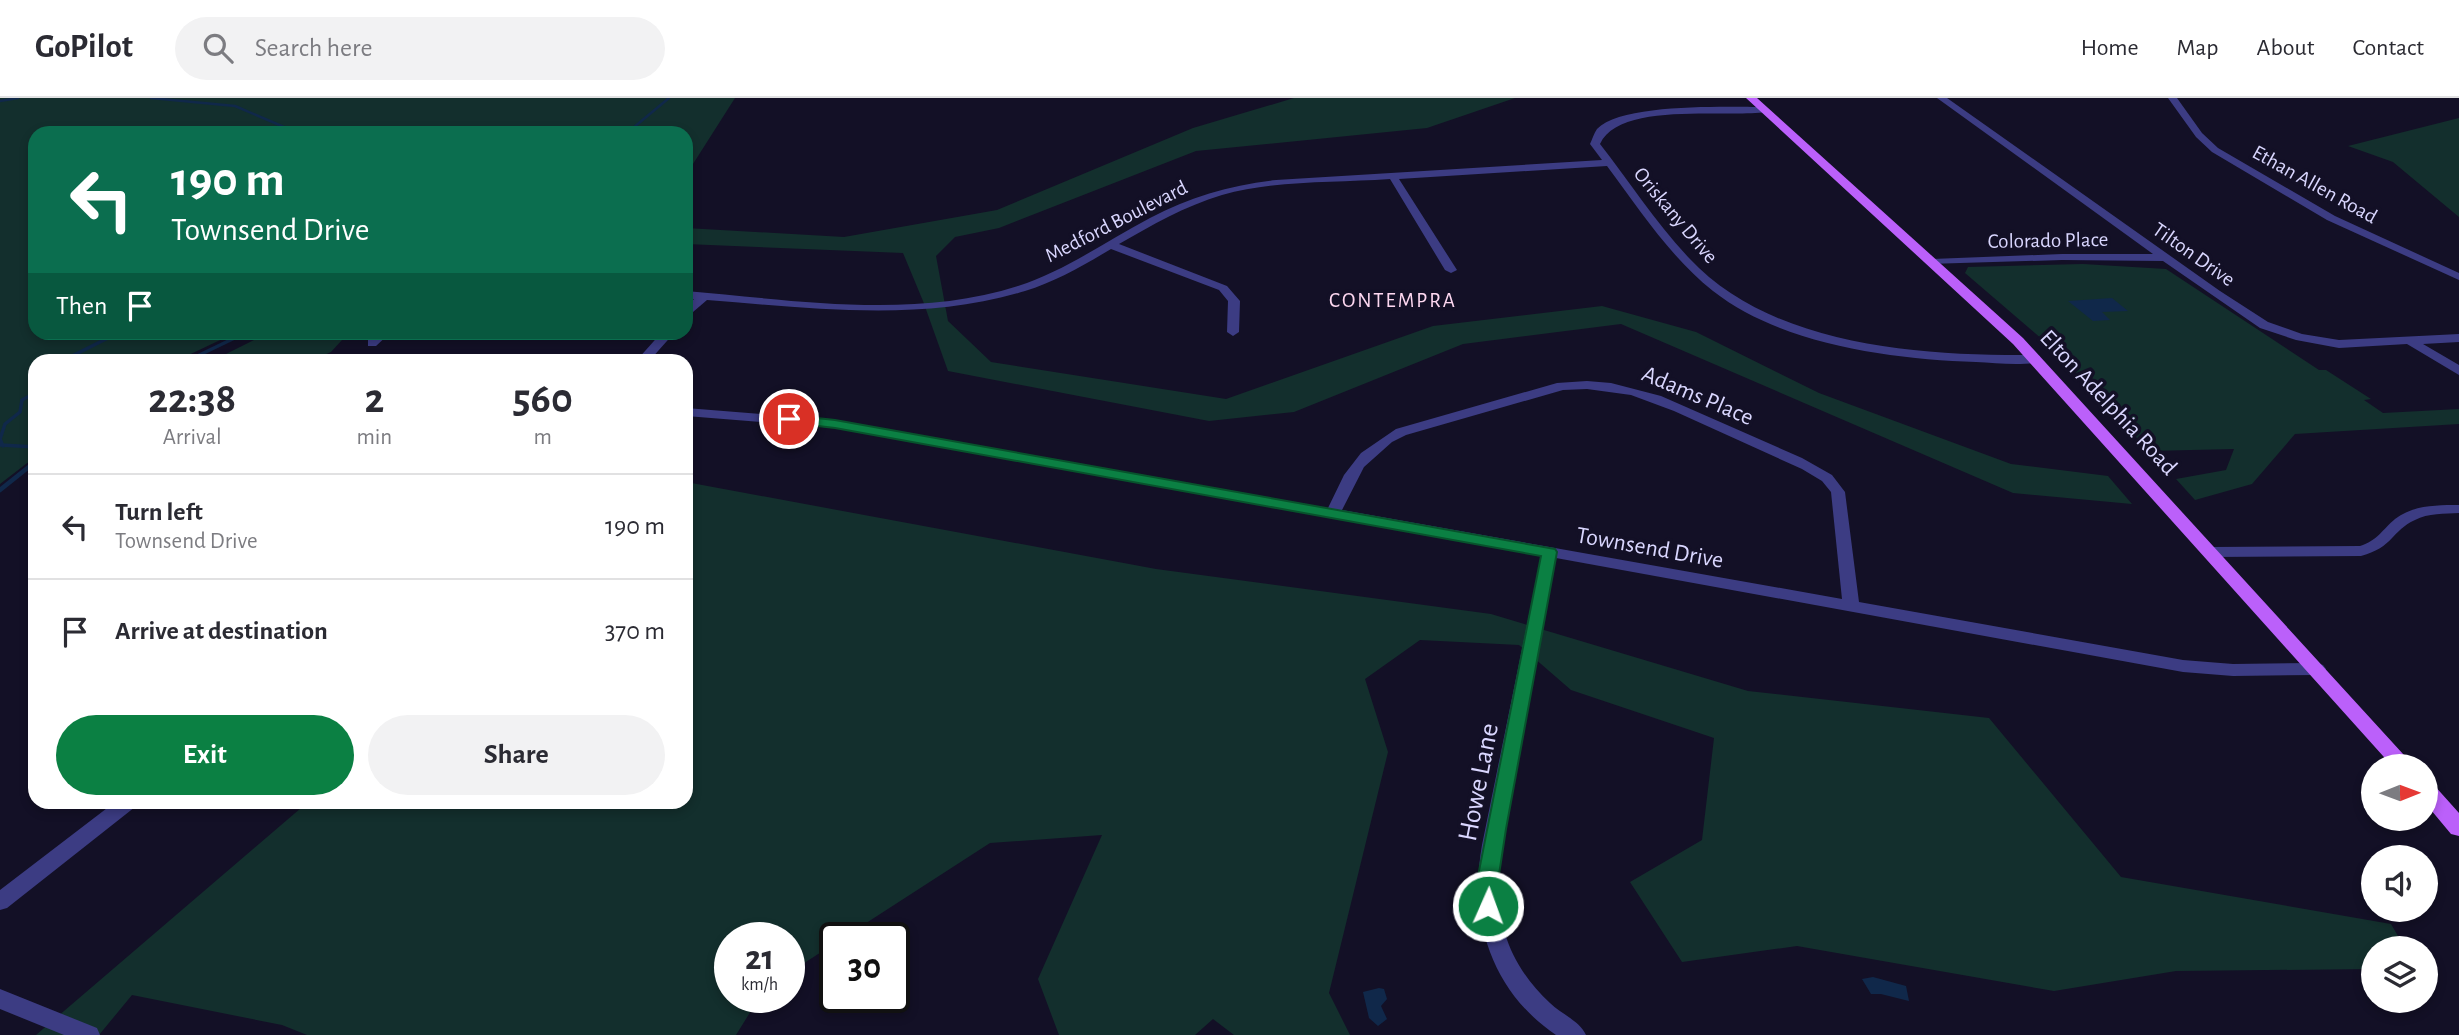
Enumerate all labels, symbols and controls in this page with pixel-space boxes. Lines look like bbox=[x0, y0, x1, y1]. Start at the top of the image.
search box bbox=[175, 17, 665, 80]
icon: search bbox=[199, 29, 237, 67]
text: GoPilot bbox=[35, 31, 133, 64]
text: Search here bbox=[255, 35, 372, 61]
text: Home bbox=[2081, 36, 2139, 60]
text: Map bbox=[2177, 36, 2219, 60]
text: About bbox=[2257, 36, 2314, 60]
text: Contact bbox=[2352, 36, 2424, 60]
street label: Ethan Allen Road bbox=[2249, 141, 2381, 227]
icon: left bbox=[56, 154, 147, 245]
text: 190 m bbox=[171, 156, 285, 205]
street label: Oriskany Drive bbox=[1630, 163, 1722, 267]
street label: Medford Boulevard bbox=[1042, 177, 1191, 266]
text: Townsend Drive bbox=[171, 214, 369, 246]
street label: Tilton Drive bbox=[2149, 219, 2239, 290]
street label: Colorado Place bbox=[1988, 229, 2108, 252]
icon: arrive bbox=[121, 287, 159, 325]
district label: CONTEMPRA bbox=[1329, 290, 1457, 311]
text: Then bbox=[56, 293, 107, 319]
street label: Elton Adelphia Road bbox=[2035, 325, 2181, 480]
street label: Adams Place bbox=[1638, 362, 1757, 430]
text: 22:38 bbox=[148, 378, 236, 420]
text: 2 bbox=[364, 378, 384, 420]
text: 560 bbox=[512, 378, 573, 420]
pin bbox=[759, 389, 819, 449]
icon: arrive bbox=[770, 400, 808, 438]
text: Arrival bbox=[163, 426, 222, 449]
text: min bbox=[356, 426, 392, 449]
text: m bbox=[533, 426, 552, 449]
text: Turn left bbox=[115, 499, 203, 525]
icon: left bbox=[56, 508, 94, 546]
text: 190 m bbox=[605, 513, 665, 539]
street label: Townsend Drive bbox=[1574, 523, 1725, 573]
text: Townsend Drive bbox=[115, 530, 258, 553]
icon: arrive bbox=[56, 613, 94, 651]
text: Arrive at destination bbox=[115, 618, 328, 644]
text: 370 m bbox=[605, 618, 665, 644]
button: Exit bbox=[56, 715, 354, 795]
button: Share bbox=[368, 715, 665, 795]
street label: Howe Lane bbox=[1454, 721, 1504, 844]
north arrow bbox=[2361, 754, 2438, 831]
map controls bbox=[2361, 754, 2438, 1013]
button: sound bbox=[2361, 845, 2438, 922]
position arrow bbox=[1451, 869, 1525, 943]
speed limit sign: 30 bbox=[819, 922, 910, 1013]
button: layers bbox=[2361, 936, 2438, 1013]
text: 21 bbox=[745, 941, 774, 976]
text: km/h bbox=[741, 976, 778, 994]

